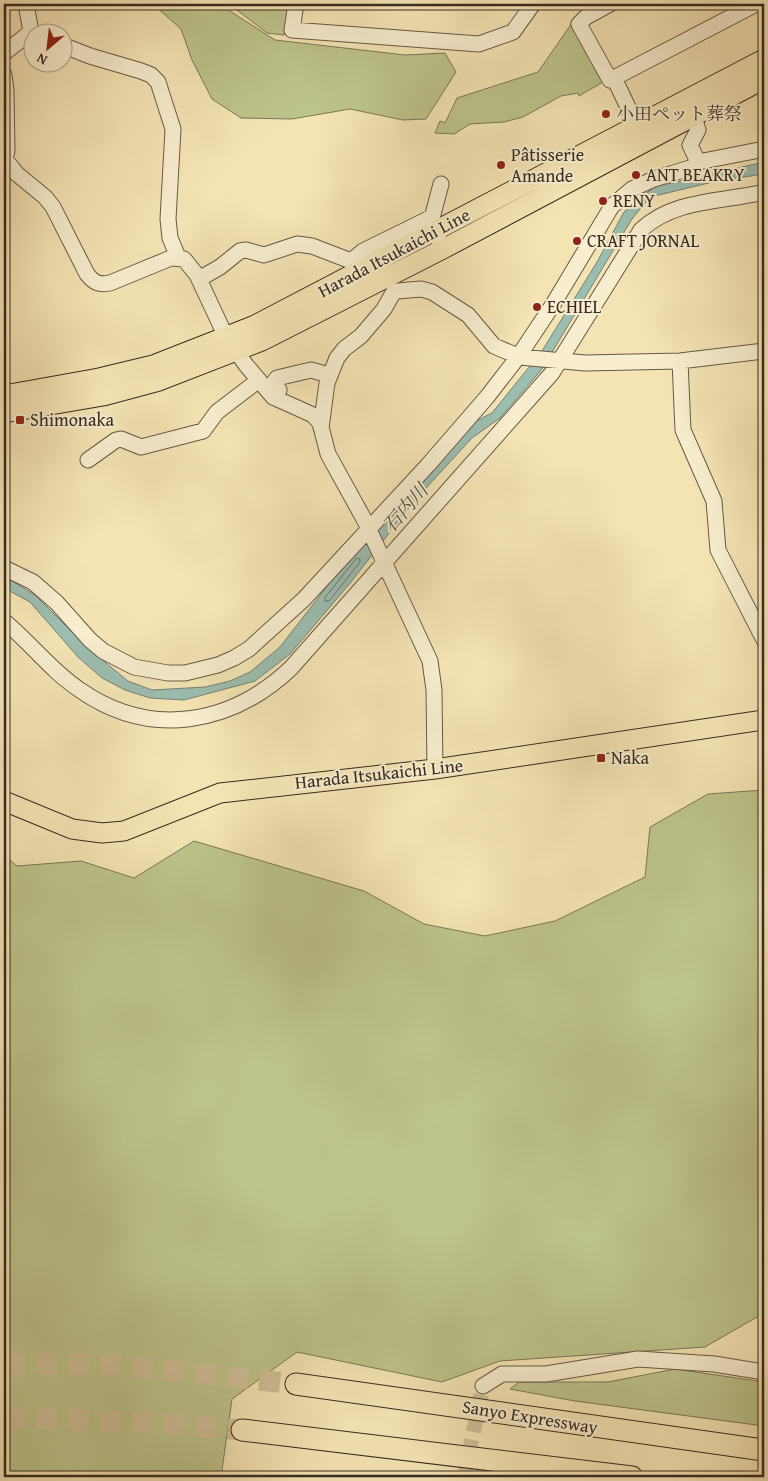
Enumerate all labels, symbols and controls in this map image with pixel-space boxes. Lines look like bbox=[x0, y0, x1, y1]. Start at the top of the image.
north arrow bbox=[22, 22, 72, 72]
text: N bbox=[33, 48, 51, 71]
place label: 小田ペット葬祭 bbox=[616, 100, 742, 127]
marker: 小田ペット葬祭 bbox=[600, 108, 612, 120]
place label: Pâtisserie Amande bbox=[511, 141, 584, 189]
marker: Pâtisserie Amande bbox=[495, 159, 507, 171]
place label: ANT BEAKRY bbox=[646, 161, 745, 188]
marker: ANT BEAKRY bbox=[630, 169, 642, 181]
place label: RENY bbox=[613, 187, 655, 214]
marker: RENY bbox=[597, 195, 609, 207]
street label: Harada Itsukaichi Line bbox=[313, 201, 475, 304]
place label: CRAFT JORNAL bbox=[587, 227, 700, 254]
marker: CRAFT JORNAL bbox=[571, 235, 583, 247]
place label: ECHIEL bbox=[547, 293, 601, 320]
marker: ECHIEL bbox=[531, 301, 543, 313]
place label: Shimonaka bbox=[30, 406, 115, 433]
marker: Shimonaka bbox=[14, 414, 26, 426]
water label: 石内川 bbox=[376, 476, 436, 539]
place label: Naka bbox=[611, 744, 649, 771]
street label: Harada Itsukaichi Line bbox=[294, 751, 464, 796]
marker: Naka bbox=[595, 752, 607, 764]
street label: Sanyo Expressway bbox=[460, 1392, 600, 1441]

